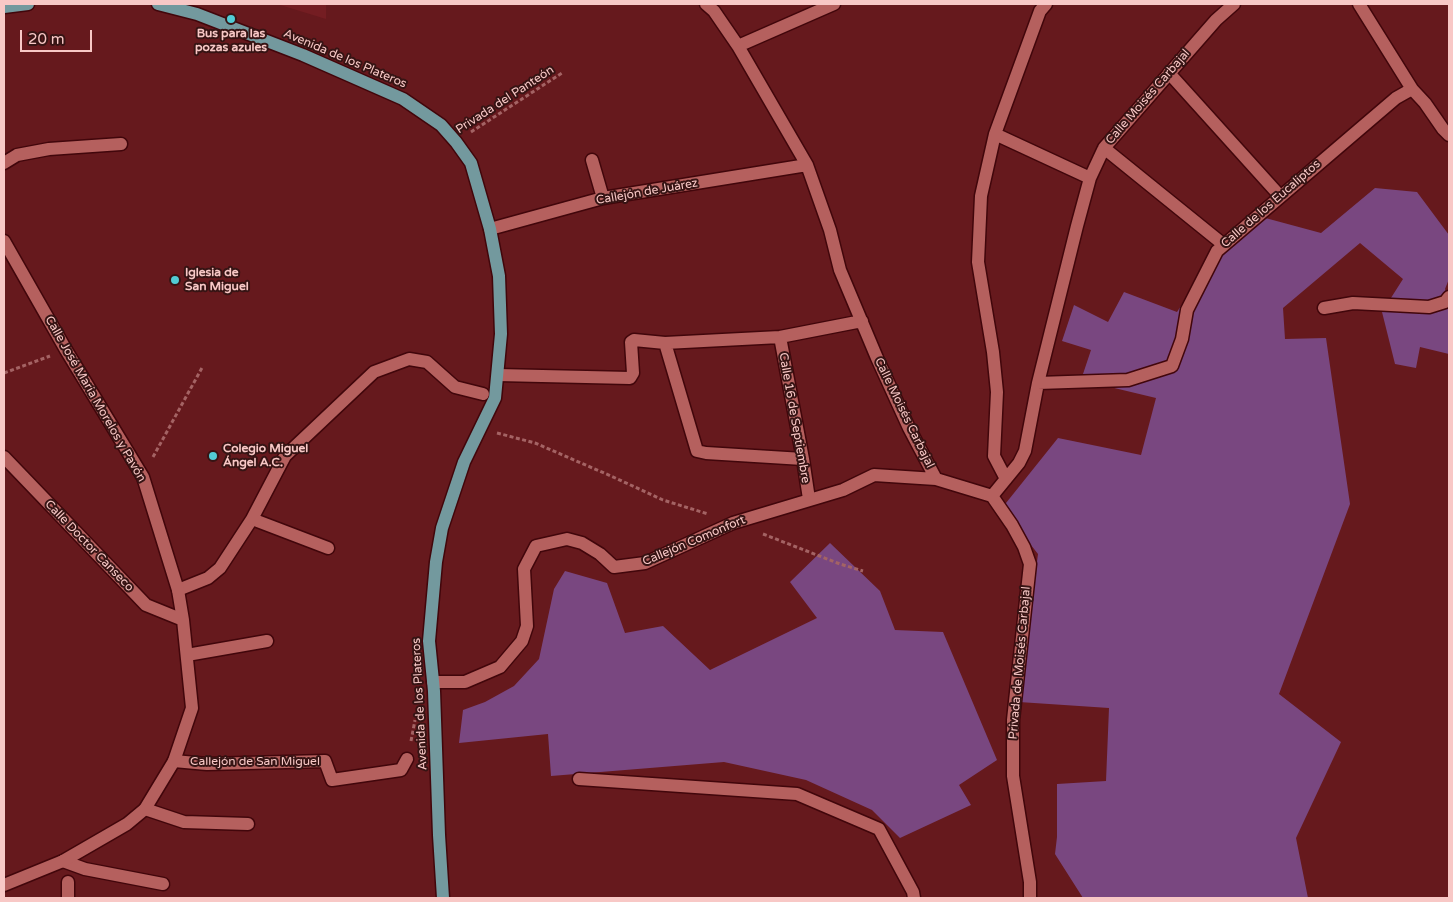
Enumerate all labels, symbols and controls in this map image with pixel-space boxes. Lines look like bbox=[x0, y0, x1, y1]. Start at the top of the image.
marker: Bus para las pozas azules bbox=[225, 13, 237, 25]
scale bar bbox=[22, 20, 95, 52]
place label: Bus para las pozas azules bbox=[195, 27, 267, 55]
street label: Avenida de los Plateros bbox=[281, 27, 409, 91]
text: 20 m bbox=[28, 30, 65, 48]
street label: Calle Moisés Carbajal bbox=[1103, 47, 1193, 147]
street label: Privada del Panteón bbox=[453, 63, 557, 137]
street label: Calle de los Eucaliptos bbox=[1218, 157, 1324, 251]
street label: Callejón de Juárez bbox=[595, 176, 699, 208]
place label: Iglesia de San Miguel bbox=[185, 266, 249, 294]
marker: Iglesia de San Miguel bbox=[169, 274, 181, 286]
street label: Calle José María Morelos y Pavón bbox=[41, 313, 149, 485]
street label: Calle 16 de Septiembre bbox=[775, 351, 813, 485]
street label: Calle Moisés Carbajal bbox=[871, 356, 937, 470]
place label: Colegio Miguel Ángel A.C. bbox=[223, 442, 308, 470]
marker: Colegio Miguel Ángel A.C. bbox=[207, 450, 219, 462]
street label: Calle Doctor Canseco bbox=[42, 497, 136, 595]
street label: Callejón Comonfort bbox=[640, 513, 748, 569]
street label: Privada de Moisés Carbajal bbox=[1006, 586, 1034, 740]
street label: Avenida de los Plateros bbox=[409, 638, 431, 770]
street label: Callejón de San Miguel bbox=[190, 755, 320, 769]

